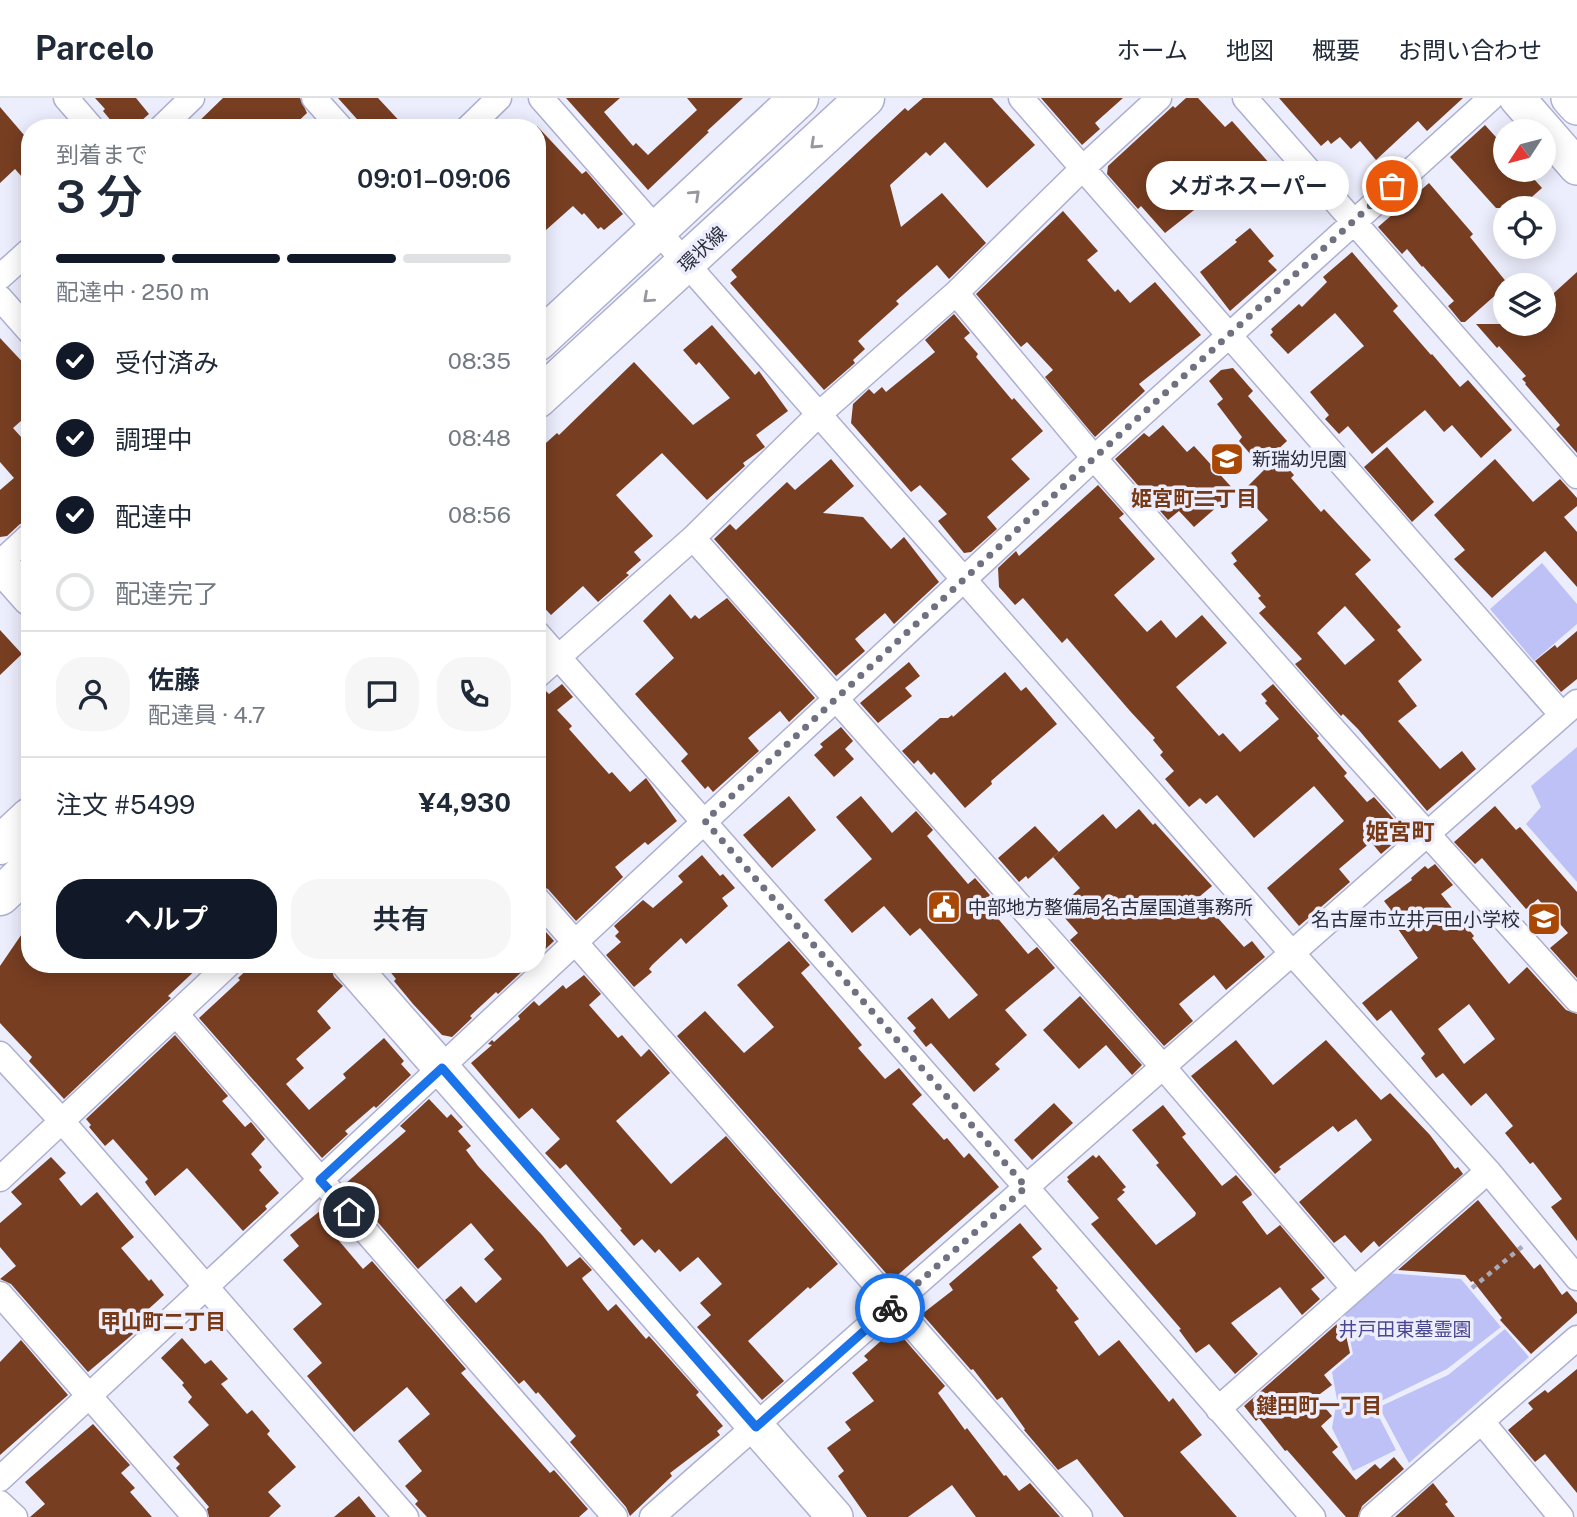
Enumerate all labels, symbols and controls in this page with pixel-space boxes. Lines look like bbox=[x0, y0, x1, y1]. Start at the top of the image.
text: Parcelo bbox=[35, 29, 154, 67]
text: ホーム bbox=[1117, 36, 1188, 64]
text: 地図 bbox=[1226, 36, 1274, 64]
text: 概要 bbox=[1312, 36, 1360, 64]
text: お問い合わせ bbox=[1398, 36, 1542, 64]
north arrow bbox=[1493, 119, 1556, 182]
map controls bbox=[1493, 119, 1556, 336]
one-way arrow bbox=[810, 136, 823, 149]
text: 到着まで bbox=[56, 141, 148, 168]
pin bbox=[1362, 156, 1422, 216]
callout: メガネスーパー bbox=[1147, 162, 1350, 210]
text: 09:01–09:06 bbox=[357, 163, 511, 194]
icon: bag bbox=[1373, 167, 1411, 205]
text: 3 分 bbox=[56, 169, 143, 223]
text: メガネスーパー bbox=[1167, 172, 1328, 199]
one-way arrow bbox=[687, 191, 700, 204]
button: locate bbox=[1493, 196, 1556, 259]
street label: 環状線 bbox=[674, 222, 730, 276]
button: layers bbox=[1493, 273, 1556, 336]
text: 配達中 · 250 m bbox=[56, 278, 209, 305]
one-way arrow bbox=[643, 290, 656, 303]
icon: check bbox=[56, 342, 94, 380]
text: 受付済み bbox=[115, 347, 219, 378]
text: 08:35 bbox=[448, 347, 511, 374]
icon: check bbox=[56, 419, 94, 457]
text: 調理中 bbox=[115, 424, 193, 455]
text: 08:48 bbox=[448, 424, 511, 451]
school or university icon: 新瑞幼児園 bbox=[1208, 440, 1246, 478]
place label: 新瑞幼児園 bbox=[1252, 448, 1347, 470]
district label: 姫宮町二丁目 bbox=[1131, 486, 1257, 511]
icon: check bbox=[56, 496, 94, 534]
text: 配達中 bbox=[115, 501, 193, 532]
text: 08:56 bbox=[448, 501, 511, 528]
text: 配達完了 bbox=[115, 578, 219, 609]
button: person bbox=[56, 657, 130, 731]
button: chat bbox=[345, 657, 419, 731]
button: phone bbox=[437, 657, 511, 731]
text: 佐藤 bbox=[148, 664, 200, 695]
text: 配達員 · 4.7 bbox=[148, 701, 266, 728]
text: ¥4,930 bbox=[419, 787, 511, 818]
text: 注文 #5499 bbox=[56, 789, 195, 820]
district label: 姫宮町 bbox=[1366, 818, 1435, 845]
button: ヘルプ bbox=[56, 879, 277, 959]
button: 共有 bbox=[291, 879, 511, 959]
public building icon: 中部地方整備局名古屋国道事務所 bbox=[925, 888, 963, 926]
place label: 中部地方整備局名古屋国道事務所 bbox=[968, 896, 1253, 918]
school or university icon: 名古屋市立井戸田小学校 bbox=[1525, 900, 1563, 938]
place label: 名古屋市立井戸田小学校 bbox=[1311, 908, 1520, 930]
pin bbox=[319, 1182, 379, 1242]
icon: home bbox=[330, 1193, 368, 1231]
courier bbox=[855, 1273, 925, 1343]
icon: bike bbox=[871, 1289, 909, 1327]
district label: 甲山町二丁目 bbox=[100, 1309, 226, 1334]
park label: 井戸田東墓霊園 bbox=[1338, 1318, 1472, 1340]
district label: 鍵田町一丁目 bbox=[1256, 1393, 1382, 1418]

